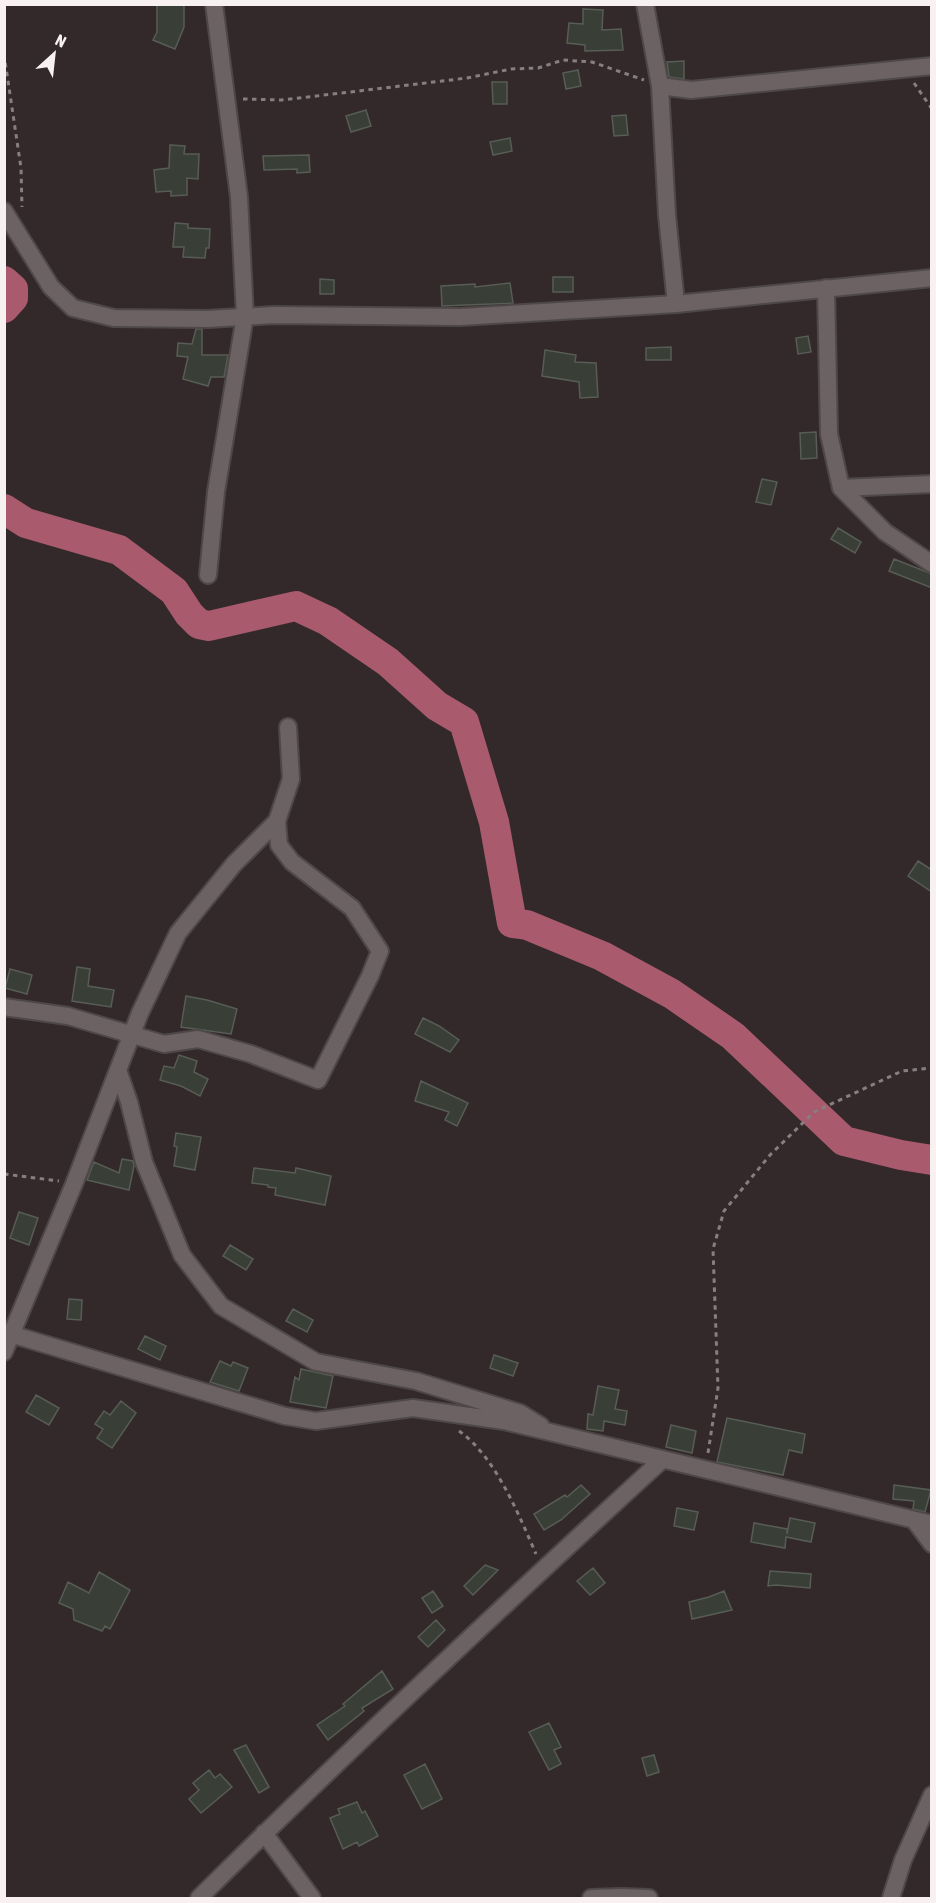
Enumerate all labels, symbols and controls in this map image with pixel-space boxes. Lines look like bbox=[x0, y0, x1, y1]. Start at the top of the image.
north arrow bbox=[24, 24, 84, 84]
text: N bbox=[53, 30, 69, 51]

